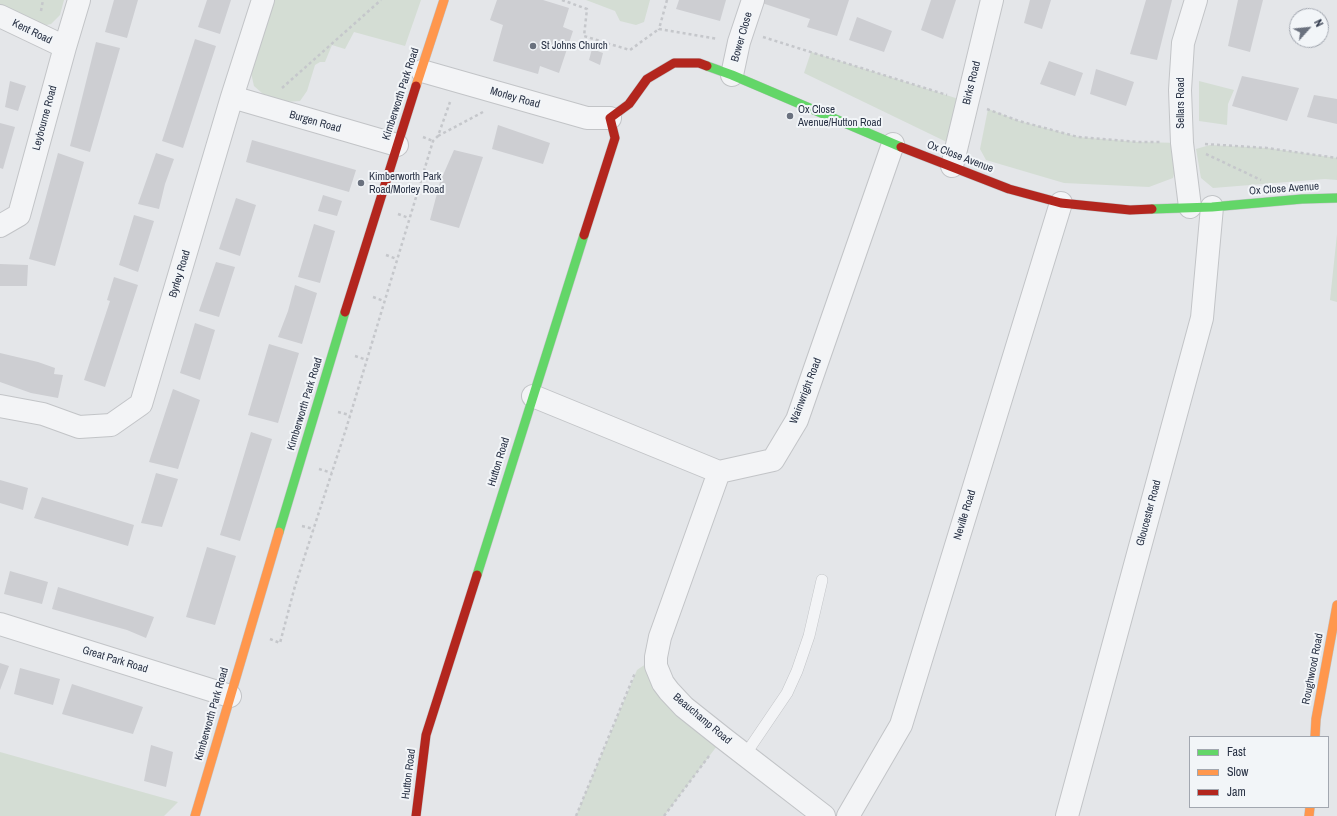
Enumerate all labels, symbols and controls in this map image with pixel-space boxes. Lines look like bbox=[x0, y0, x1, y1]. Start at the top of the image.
north arrow bbox=[1289, 8, 1329, 48]
street label: Bower Close bbox=[729, 11, 755, 63]
street label: Kent Road bbox=[10, 17, 54, 47]
text: N bbox=[1311, 17, 1327, 29]
place label: St Johns Church bbox=[541, 39, 608, 53]
marker: St Johns Church bbox=[528, 41, 538, 51]
street label: Kimberworth Park Road bbox=[380, 46, 422, 142]
street label: Birks Road bbox=[960, 60, 984, 106]
street label: Sellars Road bbox=[1174, 77, 1188, 129]
street label: Leybourne Road bbox=[30, 84, 60, 152]
street label: Morley Road bbox=[489, 85, 541, 111]
place label: Ox Close Avenue/Hutton Road bbox=[798, 103, 882, 129]
street label: Burgen Road bbox=[288, 108, 342, 136]
marker: Ox Close Avenue/Hutton Road bbox=[785, 111, 795, 121]
street label: Ox Close Avenue bbox=[925, 138, 995, 176]
place label: Kimberworth Park Road/Morley Road bbox=[369, 170, 444, 196]
marker: Kimberworth Park Road/Morley Road bbox=[356, 178, 366, 188]
street label: Ox Close Avenue bbox=[1249, 180, 1319, 198]
street label: Byrley Road bbox=[167, 249, 193, 299]
street label: Kimberworth Park Road bbox=[285, 356, 325, 452]
street label: Wainwright Road bbox=[787, 356, 825, 426]
street label: Hutton Road bbox=[485, 436, 513, 488]
street label: Gloucester Road bbox=[1134, 479, 1164, 547]
street label: Neville Road bbox=[951, 488, 979, 542]
street label: Roughwood Road bbox=[1300, 632, 1326, 706]
street label: Great Park Road bbox=[81, 644, 149, 676]
street label: Kimberworth Park Road bbox=[192, 666, 232, 762]
street label: Beauchamp Road bbox=[670, 691, 734, 747]
legend bbox=[1189, 736, 1329, 808]
text: Fast bbox=[1227, 744, 1246, 760]
street label: Hutton Road bbox=[399, 748, 419, 800]
text: Slow bbox=[1227, 764, 1248, 780]
text: Jam bbox=[1227, 784, 1246, 800]

